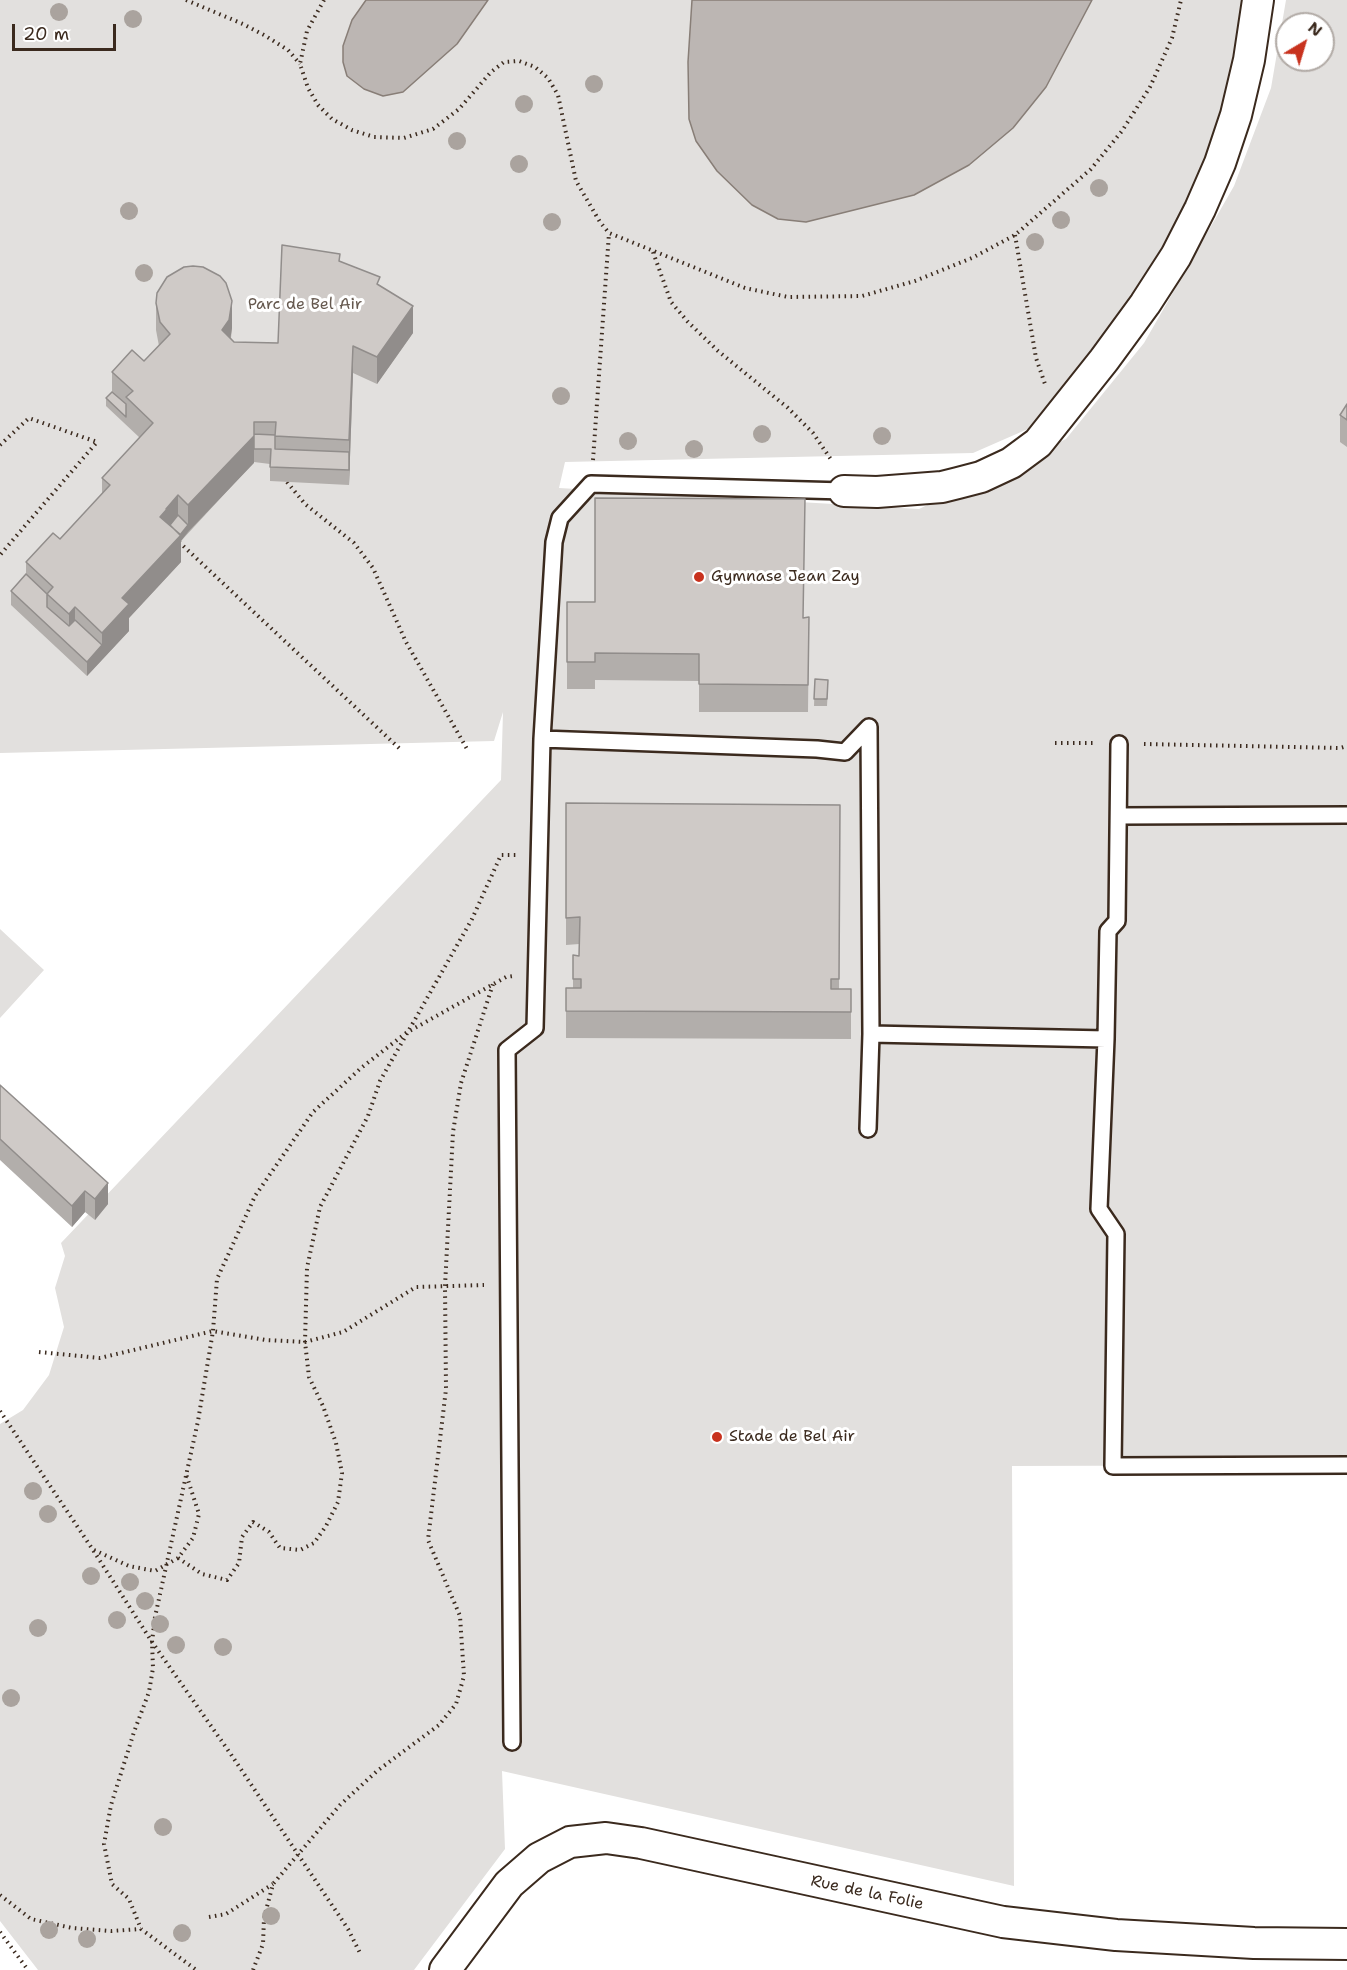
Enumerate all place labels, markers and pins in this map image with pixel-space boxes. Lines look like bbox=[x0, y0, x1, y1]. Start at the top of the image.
place label: Gymnase Jean Zay bbox=[711, 567, 860, 587]
marker: Gymnase Jean Zay bbox=[692, 570, 706, 584]
place label: Stade de Bel Air bbox=[729, 1427, 855, 1447]
marker: Stade de Bel Air bbox=[710, 1430, 724, 1444]

